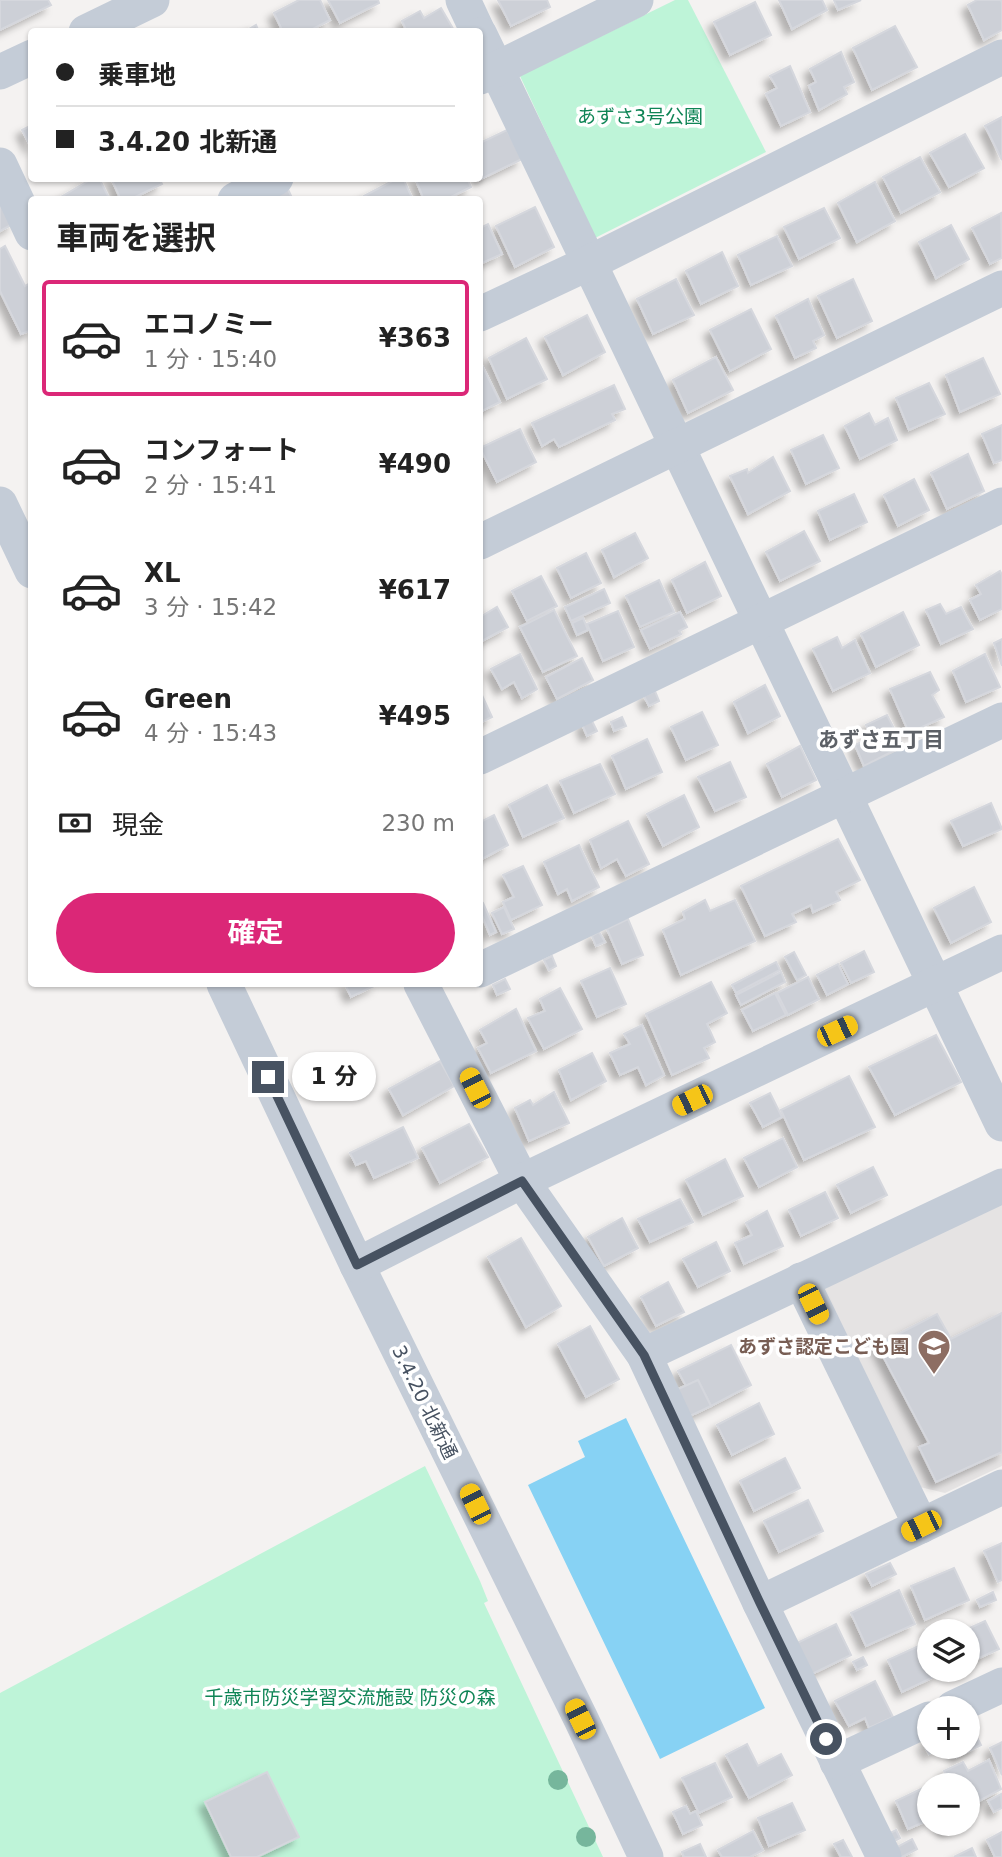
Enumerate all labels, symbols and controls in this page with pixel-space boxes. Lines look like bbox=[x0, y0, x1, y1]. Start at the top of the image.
text: 乗車地 bbox=[98, 60, 176, 90]
park label: あずさ3号公園 bbox=[577, 105, 703, 127]
text: 3.4.20 北新通 bbox=[98, 127, 277, 157]
text: 車両を選択 bbox=[56, 219, 216, 257]
icon: car bbox=[60, 307, 123, 370]
text: エコノミー bbox=[144, 309, 274, 339]
text: ¥363 bbox=[379, 323, 451, 353]
text: 1 分 · 15:40 bbox=[144, 346, 277, 372]
icon: car bbox=[60, 433, 123, 496]
text: コンフォート bbox=[144, 435, 299, 465]
text: ¥490 bbox=[379, 449, 451, 479]
text: 2 分 · 15:41 bbox=[144, 472, 277, 498]
text: XL bbox=[144, 558, 181, 588]
icon: car bbox=[60, 559, 123, 622]
text: ¥617 bbox=[379, 575, 451, 605]
text: 3 分 · 15:42 bbox=[144, 594, 277, 620]
text: Green bbox=[144, 684, 232, 714]
icon: car bbox=[60, 685, 123, 748]
text: ¥495 bbox=[379, 701, 451, 731]
text: 4 分 · 15:43 bbox=[144, 720, 277, 746]
district label: あずさ五丁目 bbox=[818, 728, 944, 752]
icon: cash bbox=[56, 804, 94, 842]
text: 現金 bbox=[112, 810, 164, 840]
text: 230 m bbox=[381, 810, 455, 836]
button: 確定 bbox=[56, 893, 455, 973]
car bbox=[814, 1013, 861, 1049]
callout: 1 分 bbox=[292, 1052, 376, 1102]
route end bbox=[252, 1061, 284, 1093]
text: 1 分 bbox=[310, 1063, 358, 1089]
car bbox=[457, 1065, 494, 1111]
car bbox=[669, 1081, 716, 1119]
car bbox=[795, 1281, 832, 1327]
school or university icon: あずさ認定こども園 bbox=[915, 1327, 953, 1376]
place label: あずさ認定こども園 bbox=[738, 1335, 909, 1357]
street label: 3.4.20 北新通 bbox=[388, 1342, 462, 1462]
car bbox=[457, 1481, 494, 1527]
car bbox=[898, 1507, 945, 1545]
map controls bbox=[917, 1619, 980, 1836]
button: layers bbox=[917, 1619, 980, 1682]
park label: 千歳市防災学習交流施設 防災の森 bbox=[204, 1686, 496, 1708]
car bbox=[562, 1696, 599, 1742]
button: + bbox=[917, 1696, 980, 1759]
route start bbox=[810, 1723, 842, 1755]
button: − bbox=[917, 1773, 980, 1836]

